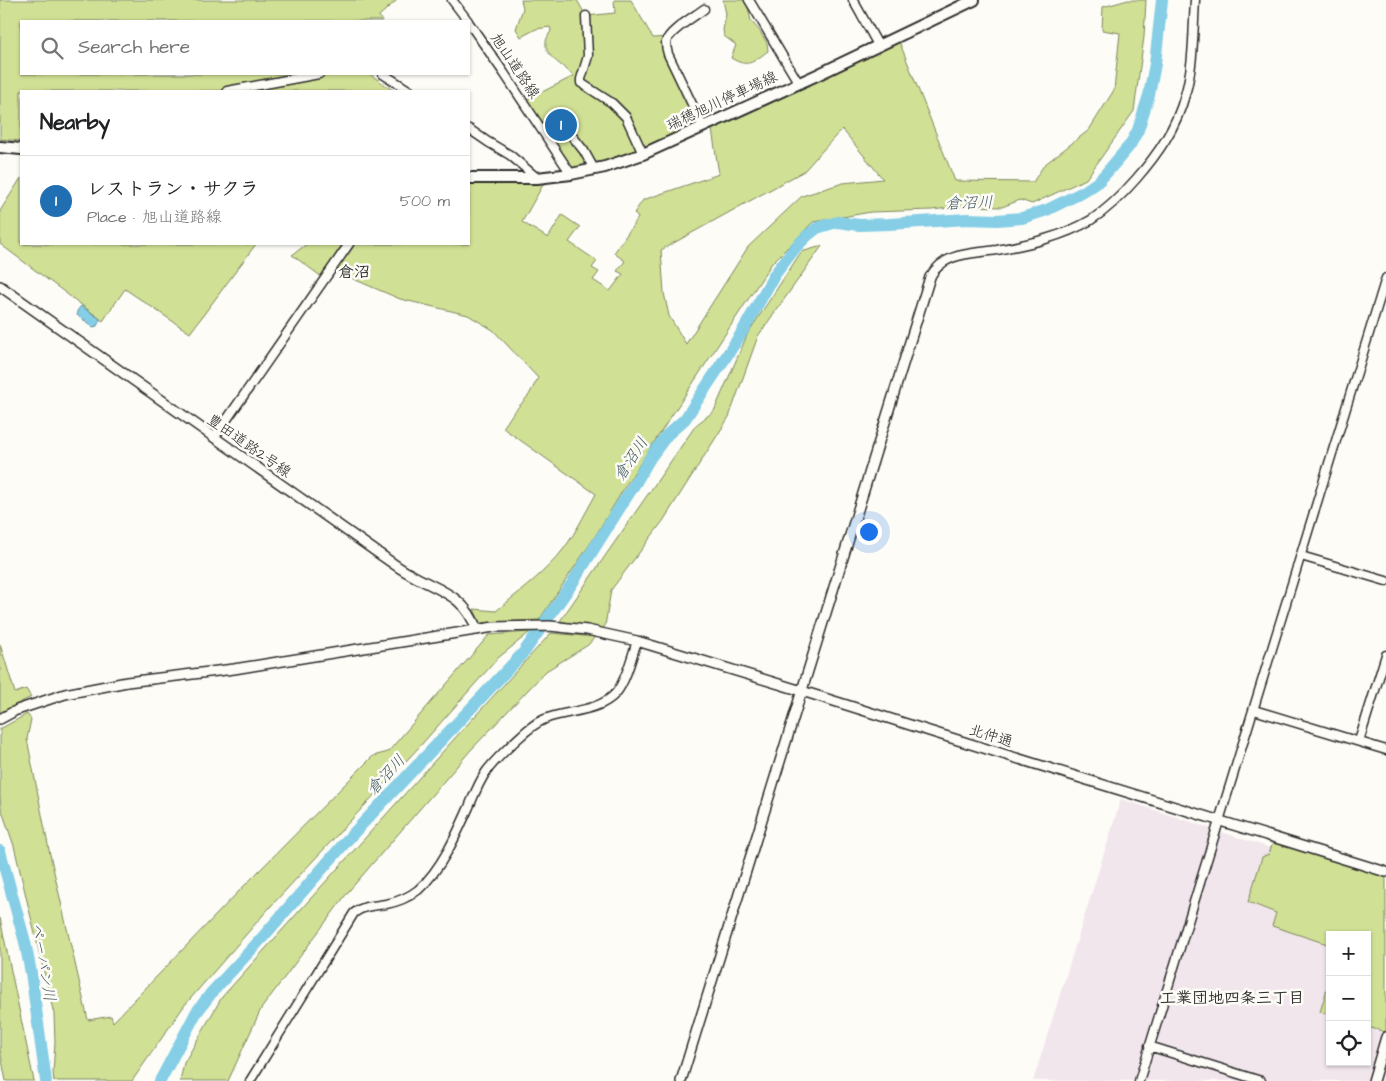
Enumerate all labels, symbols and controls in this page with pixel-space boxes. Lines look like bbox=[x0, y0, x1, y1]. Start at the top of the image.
search box bbox=[20, 20, 470, 75]
street label: 旭山道路線 bbox=[485, 29, 545, 103]
icon: search bbox=[38, 34, 66, 62]
text: Search here bbox=[78, 34, 190, 61]
street label: 瑞穂旭川停車場線 bbox=[663, 66, 781, 136]
pin: 1 bbox=[545, 106, 577, 144]
text: Nearby bbox=[40, 108, 110, 137]
text: レストラン・サクラ bbox=[87, 176, 259, 203]
text: 1 bbox=[55, 190, 57, 212]
text: 500 m bbox=[400, 190, 450, 212]
water label: 倉沼川 bbox=[945, 191, 993, 215]
text: Place · 旭山道路線 bbox=[87, 206, 222, 228]
district label: 倉沼 bbox=[338, 261, 370, 283]
street label: 豊田道路2号線 bbox=[203, 409, 295, 483]
water label: 倉沼川 bbox=[609, 433, 653, 485]
your location bbox=[856, 519, 882, 545]
street label: 北仲通 bbox=[966, 719, 1016, 753]
water label: 倉沼川 bbox=[362, 750, 410, 800]
water label: ペーパン川 bbox=[25, 921, 61, 1003]
map controls bbox=[1326, 931, 1371, 1066]
button: + bbox=[1326, 931, 1371, 976]
button: − bbox=[1326, 976, 1371, 1021]
district label: 工業団地四条三丁目 bbox=[1160, 987, 1304, 1009]
button: locate bbox=[1326, 1021, 1371, 1066]

